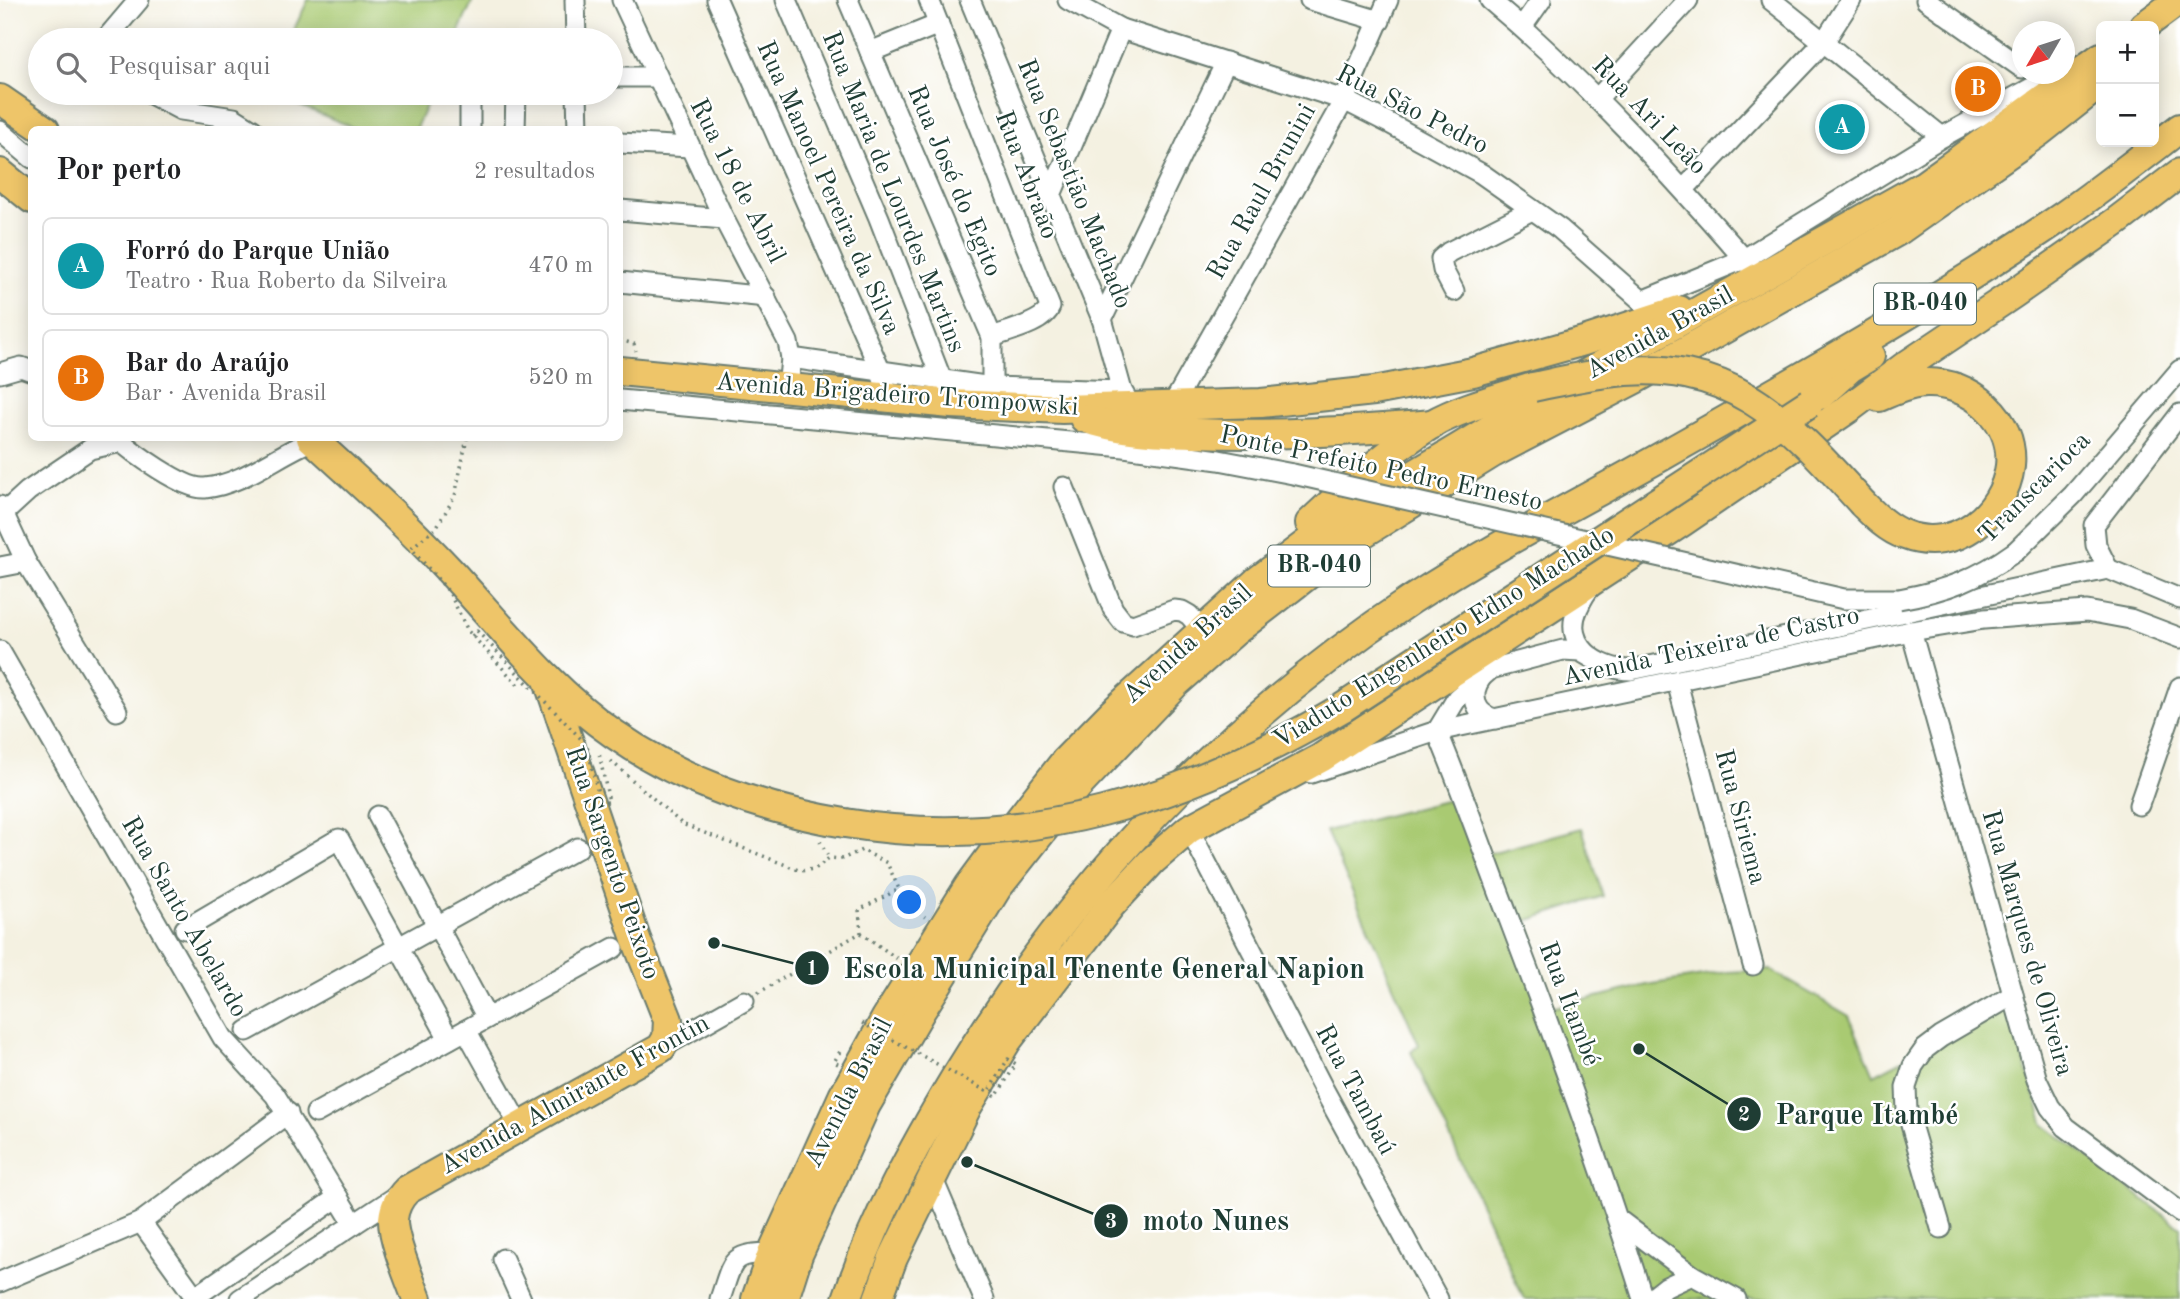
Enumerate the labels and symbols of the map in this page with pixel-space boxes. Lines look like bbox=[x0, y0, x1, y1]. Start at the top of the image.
north arrow bbox=[2012, 21, 2075, 84]
street label: Rua Maria de Lourdes Martins bbox=[817, 28, 969, 356]
street label: Rua Manoel Pereira da Silva bbox=[751, 37, 905, 339]
street label: Rua Ari Leão bbox=[1587, 52, 1711, 180]
street label: Rua Sebastião Machado bbox=[1012, 55, 1136, 313]
street label: Rua São Pedro bbox=[1332, 60, 1492, 160]
pin: B bbox=[1955, 63, 2001, 115]
street label: Rua José do Egito bbox=[902, 82, 1006, 280]
street label: Rua 18 de Abril bbox=[684, 95, 790, 267]
street label: Rua Raul Brunini bbox=[1203, 100, 1321, 284]
pin: A bbox=[1819, 101, 1865, 153]
street label: Rua Abraão bbox=[990, 107, 1062, 243]
street label: Avenida Brasil bbox=[1582, 282, 1738, 384]
road number: BR-040 bbox=[1874, 284, 1976, 324]
street label: Avenida Brigadeiro Trompowski bbox=[715, 369, 1079, 421]
street label: Ponte Prefeito Pedro Ernesto bbox=[1217, 422, 1545, 516]
street label: Transcarioca bbox=[1974, 427, 2096, 549]
street label: Viaduto Engenheiro Edno Machado bbox=[1269, 522, 1619, 754]
road number: BR-040 bbox=[1268, 546, 1370, 586]
street label: Avenida Brasil bbox=[1118, 579, 1258, 709]
street label: Avenida Teixeira de Castro bbox=[1560, 603, 1862, 691]
street label: Rua Sargento Peixoto bbox=[560, 743, 664, 983]
street label: Rua Siriema bbox=[1709, 747, 1771, 888]
street label: Rua Marques de Oliveira bbox=[1977, 807, 2077, 1079]
street label: Rua Santo Abelardo bbox=[116, 812, 252, 1022]
your location bbox=[892, 885, 926, 919]
street label: Rua Itambé bbox=[1533, 938, 1605, 1070]
callout: Escola Municipal Tenente General Napion bbox=[794, 944, 1379, 993]
text: Escola Municipal Tenente General Napion bbox=[843, 957, 1365, 985]
text: 1 bbox=[806, 959, 818, 980]
street label: Avenida Almirante Frontin bbox=[436, 1010, 714, 1180]
street label: Avenida Brasil bbox=[800, 1014, 898, 1172]
street label: Rua Tambaú bbox=[1310, 1021, 1400, 1159]
callout: Parque Itambé bbox=[1726, 1089, 1972, 1138]
text: Parque Itambé bbox=[1775, 1103, 1959, 1131]
text: 2 bbox=[1738, 1105, 1750, 1126]
callout: moto Nunes bbox=[1094, 1196, 1303, 1245]
text: moto Nunes bbox=[1143, 1209, 1289, 1237]
text: 3 bbox=[1105, 1212, 1117, 1233]

